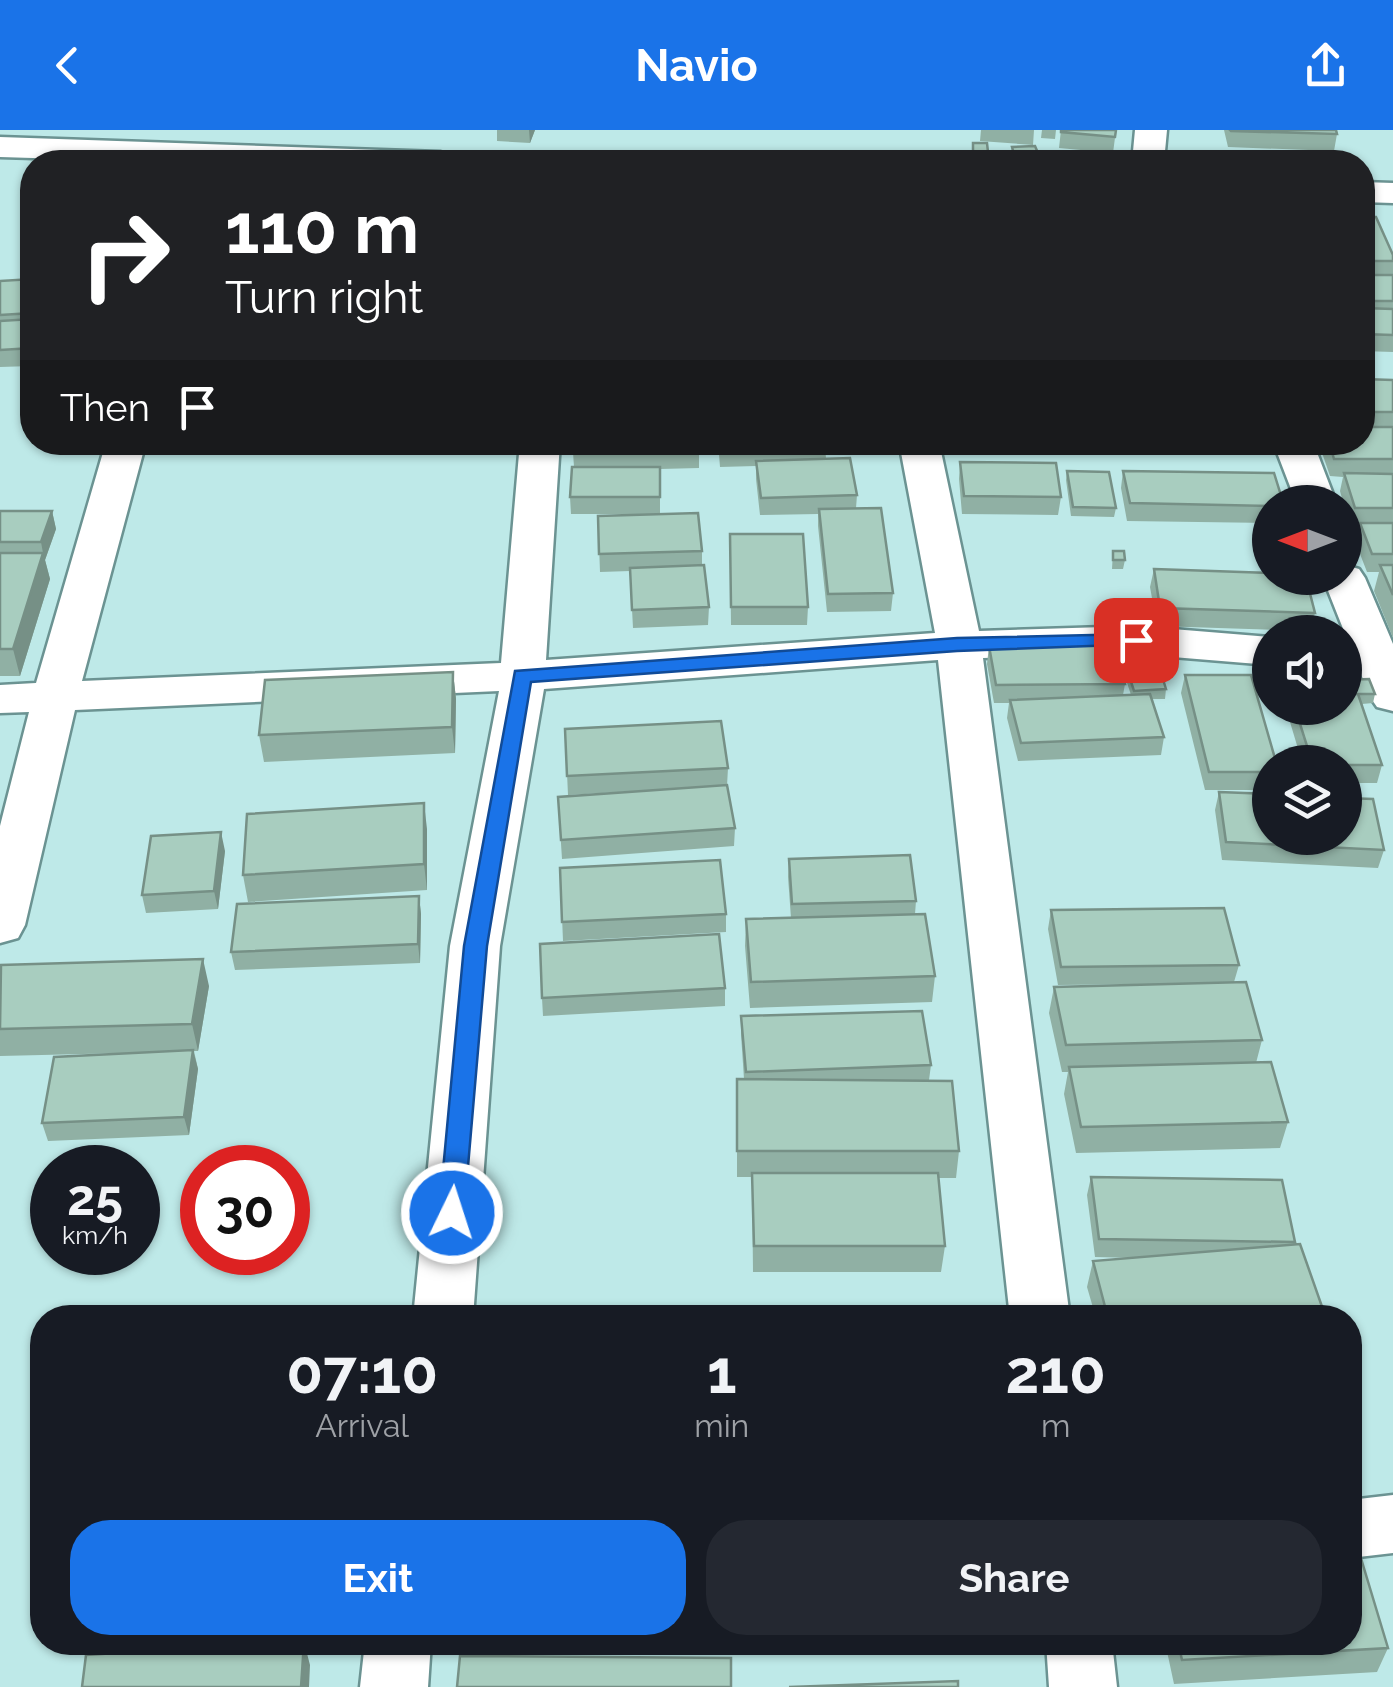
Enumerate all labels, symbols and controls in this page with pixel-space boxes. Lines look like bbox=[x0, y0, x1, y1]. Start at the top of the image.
icon: back bbox=[40, 38, 95, 93]
icon: share bbox=[1298, 38, 1353, 93]
text: Navio bbox=[635, 39, 758, 92]
text: 110 m bbox=[225, 187, 419, 269]
icon: right bbox=[60, 190, 190, 320]
text: Turn right bbox=[225, 271, 423, 324]
icon: arrive bbox=[170, 380, 225, 435]
text: Then bbox=[60, 385, 150, 430]
north arrow bbox=[1252, 485, 1362, 595]
map controls bbox=[1252, 485, 1362, 855]
pin bbox=[1094, 598, 1179, 683]
icon: arrive bbox=[1109, 613, 1164, 668]
button: sound bbox=[1252, 615, 1362, 725]
button: layers bbox=[1252, 745, 1362, 855]
speed limit sign: 30 bbox=[180, 1145, 310, 1275]
position arrow bbox=[400, 1161, 504, 1265]
text: 25 bbox=[67, 1168, 123, 1227]
text: km/h bbox=[62, 1220, 128, 1250]
text: 07:10 bbox=[286, 1337, 438, 1407]
text: 1 bbox=[707, 1337, 737, 1407]
text: 210 bbox=[1005, 1337, 1106, 1407]
text: Arrival bbox=[315, 1407, 409, 1444]
text: min bbox=[694, 1407, 749, 1444]
text: m bbox=[1041, 1407, 1070, 1444]
button: Exit bbox=[70, 1520, 686, 1635]
button: Share bbox=[706, 1520, 1322, 1635]

